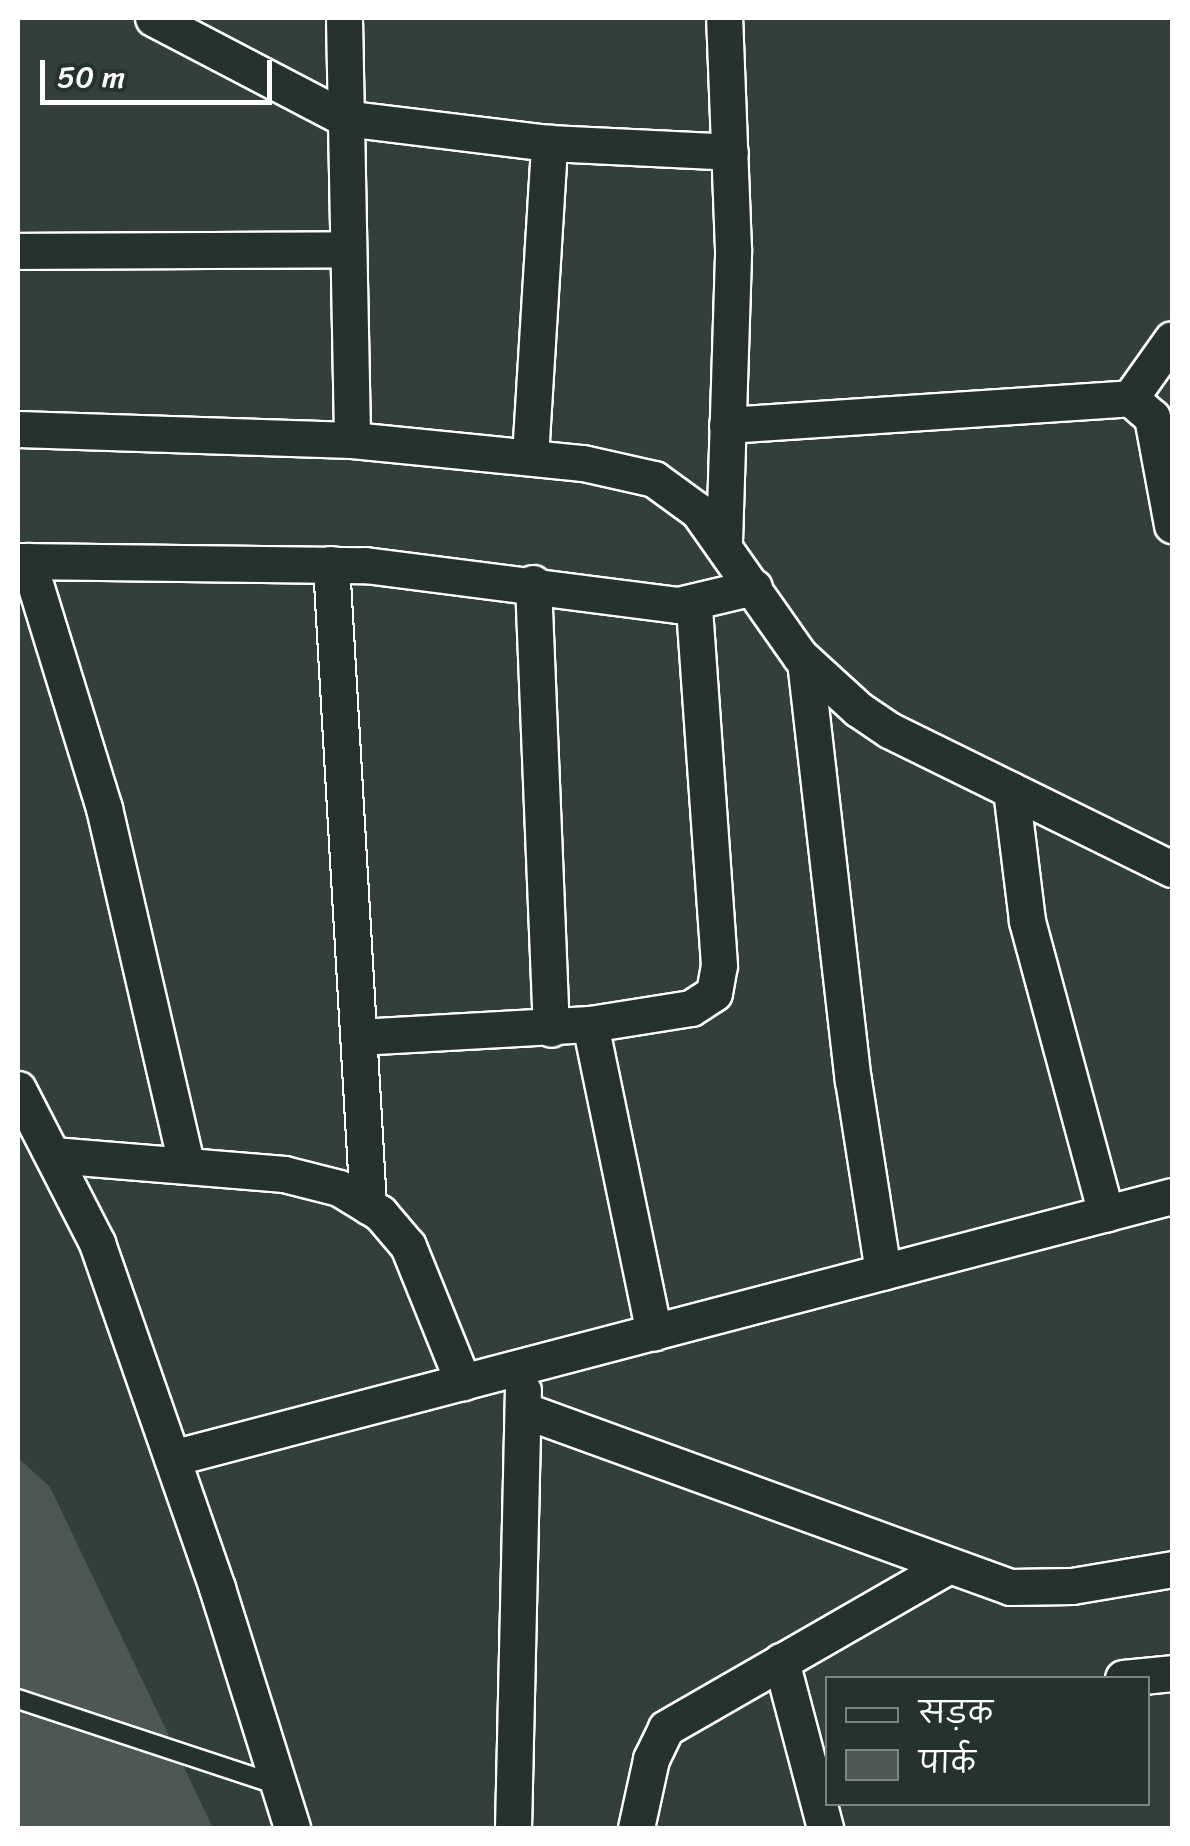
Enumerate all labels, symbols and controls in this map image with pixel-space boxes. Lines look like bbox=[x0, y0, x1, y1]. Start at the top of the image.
scale bar bbox=[45, 40, 278, 102]
text: 50 m bbox=[57, 50, 125, 104]
legend bbox=[825, 1676, 1150, 1806]
text: सड़क bbox=[919, 1686, 993, 1740]
text: पार्क bbox=[919, 1736, 976, 1790]

